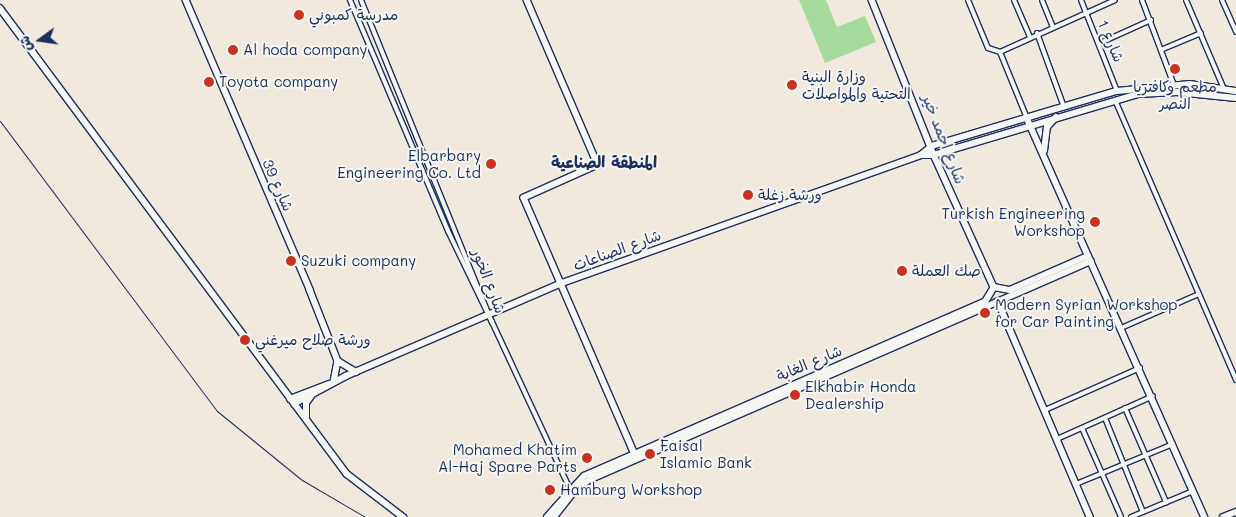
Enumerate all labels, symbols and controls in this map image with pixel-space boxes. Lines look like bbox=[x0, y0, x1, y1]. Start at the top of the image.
place label: مدرسة كمبوني bbox=[309, 6, 398, 24]
marker: مدرسة كمبوني bbox=[293, 9, 305, 21]
north arrow bbox=[15, 15, 65, 65]
street label: شارع 1 bbox=[1094, 17, 1128, 65]
text: ش bbox=[14, 34, 36, 54]
place label: Al hoda company bbox=[243, 41, 367, 59]
marker: Al hoda company bbox=[227, 44, 239, 56]
marker: مطعم وكافتريا النصر bbox=[1169, 63, 1181, 75]
place label: وزارة البنية التحتية والمواصلات bbox=[802, 67, 911, 102]
place label: Toyota company bbox=[219, 73, 338, 91]
marker: Toyota company bbox=[203, 76, 215, 88]
place label: مطعم وكافتريا النصر bbox=[1133, 77, 1217, 112]
marker: وزارة البنية التحتية والمواصلات bbox=[786, 79, 798, 91]
street label: شارع احمد خير bbox=[919, 92, 969, 186]
place label: Elbarbary Engineering Co. Ltd bbox=[337, 146, 481, 181]
district label: المنطقة الصناعية bbox=[551, 152, 657, 172]
street label: شارع 39 bbox=[259, 156, 297, 214]
marker: Elbarbary Engineering Co. Ltd bbox=[485, 158, 497, 170]
place label: ورشة زغلة bbox=[758, 186, 822, 204]
marker: ورشة زغلة bbox=[742, 189, 754, 201]
place label: Turkish Engineering Workshop bbox=[942, 204, 1085, 239]
marker: Turkish Engineering Workshop bbox=[1089, 216, 1101, 228]
street label: شارع الصناعات bbox=[571, 226, 663, 274]
street label: شارع الخور bbox=[468, 246, 510, 316]
place label: Suzuki company bbox=[301, 252, 416, 270]
marker: Suzuki company bbox=[285, 255, 297, 267]
place label: صك العملة bbox=[912, 262, 981, 280]
marker: صك العملة bbox=[896, 265, 908, 277]
place label: Modern Syrian Workshop for Car Painting bbox=[995, 295, 1178, 330]
marker: Modern Syrian Workshop for Car Painting bbox=[979, 307, 991, 319]
place label: ورشة صلاح ميرغني bbox=[255, 331, 371, 349]
marker: ورشة صلاح ميرغني bbox=[239, 334, 251, 346]
street label: شارع الغابة bbox=[774, 341, 844, 385]
place label: Elkhabir Honda Dealership bbox=[805, 377, 916, 412]
marker: Elkhabir Honda Dealership bbox=[789, 389, 801, 401]
place label: Faisal Islamic Bank bbox=[660, 436, 752, 471]
place label: Mohamed Khatim Al-Haj Spare Parts bbox=[438, 440, 577, 475]
marker: Faisal Islamic Bank bbox=[644, 448, 656, 460]
marker: Mohamed Khatim Al-Haj Spare Parts bbox=[581, 452, 593, 464]
place label: Hamburg Workshop bbox=[560, 481, 702, 499]
marker: Hamburg Workshop bbox=[544, 484, 556, 496]

